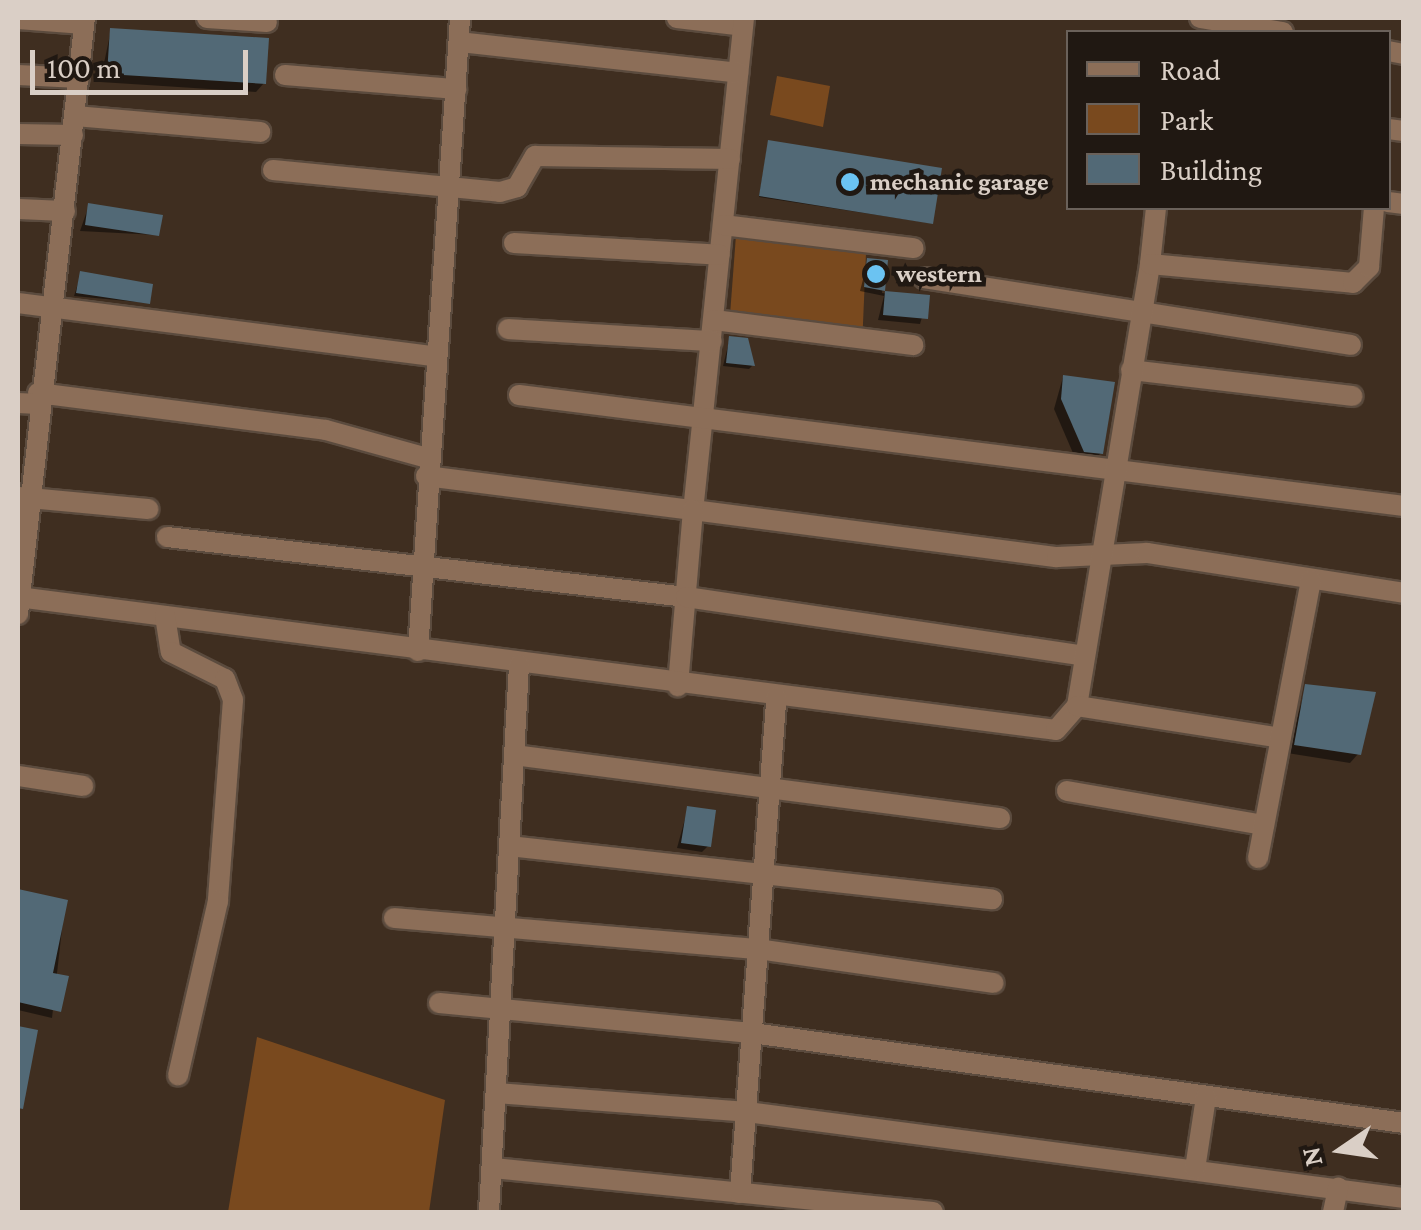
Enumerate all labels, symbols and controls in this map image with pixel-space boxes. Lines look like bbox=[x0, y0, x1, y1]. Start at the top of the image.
scale bar bbox=[35, 30, 252, 92]
legend bbox=[1066, 30, 1391, 210]
text: 100 m bbox=[47, 51, 121, 84]
text: Road bbox=[1160, 53, 1221, 86]
text: Park bbox=[1160, 103, 1213, 136]
text: Building bbox=[1160, 153, 1262, 186]
place label: mechanic garage bbox=[870, 167, 1049, 197]
marker: mechanic garage bbox=[839, 171, 861, 193]
place label: western bbox=[896, 259, 982, 289]
marker: western bbox=[865, 263, 887, 285]
north arrow bbox=[1291, 1100, 1391, 1200]
text: N bbox=[1294, 1144, 1329, 1170]

